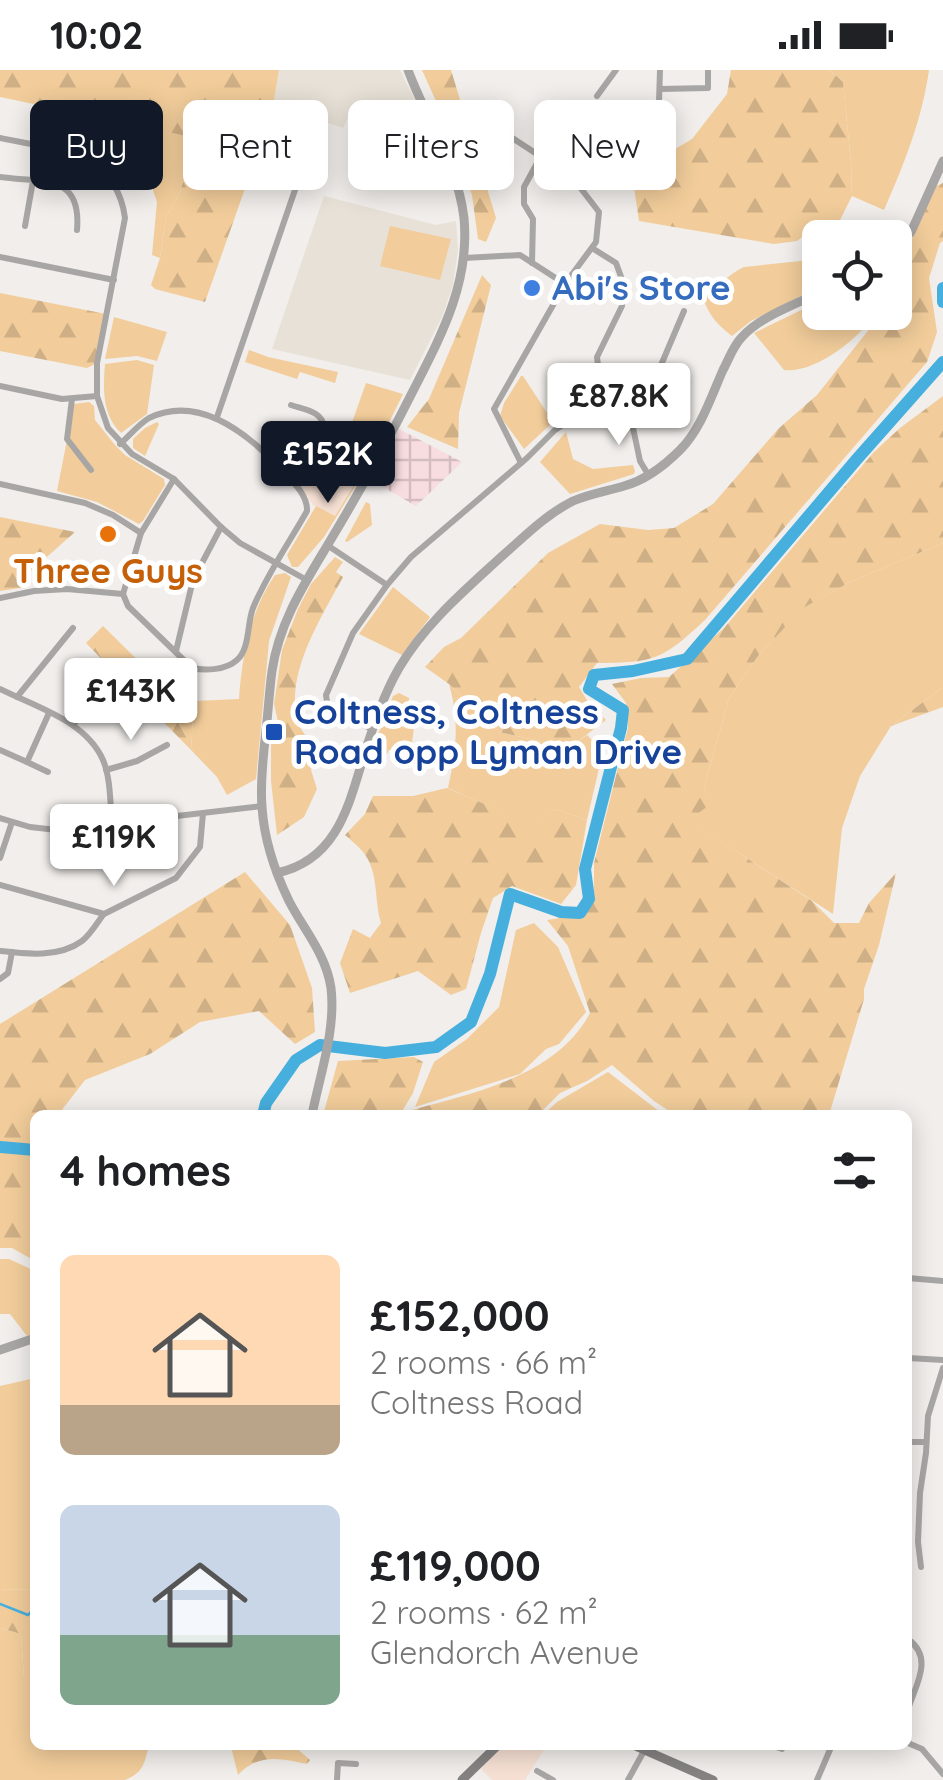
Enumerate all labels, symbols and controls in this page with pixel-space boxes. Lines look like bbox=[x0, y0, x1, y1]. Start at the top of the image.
text: 10:02 bbox=[50, 11, 143, 59]
chip: Buy bbox=[30, 100, 163, 190]
chip: Rent bbox=[183, 100, 328, 190]
chip: Filters bbox=[348, 100, 514, 190]
chip: New bbox=[534, 100, 676, 190]
map controls bbox=[802, 220, 912, 330]
button: locate bbox=[802, 220, 912, 330]
place label: Abi's Store bbox=[552, 265, 731, 309]
marker: Abi's Store bbox=[521, 277, 543, 299]
pin: £87.8K bbox=[538, 363, 700, 448]
text: £87.8K bbox=[569, 375, 669, 415]
pin: £152K bbox=[258, 421, 398, 506]
text: £152K bbox=[283, 433, 373, 473]
marker: Three Guys bbox=[97, 523, 119, 545]
place label: Three Guys bbox=[13, 548, 203, 592]
pin: £143K bbox=[61, 658, 201, 743]
text: £143K bbox=[86, 670, 176, 710]
place label: Coltness, Coltness Road opp Lyman Drive bbox=[294, 689, 682, 773]
marker: Coltness, Coltness Road opp Lyman Drive bbox=[263, 721, 285, 743]
pin: £119K bbox=[44, 804, 184, 889]
text: £119K bbox=[72, 816, 156, 856]
icon: filters bbox=[827, 1143, 882, 1198]
text: 4 homes bbox=[60, 1144, 231, 1197]
text: £152,000 bbox=[370, 1289, 550, 1342]
icon: home bbox=[140, 1295, 260, 1415]
text: 2 rooms · 66 m² bbox=[370, 1342, 597, 1382]
text: Coltness Road bbox=[370, 1382, 583, 1422]
text: £119,000 bbox=[370, 1539, 541, 1592]
icon: home bbox=[140, 1545, 260, 1665]
text: 2 rooms · 62 m² bbox=[370, 1592, 598, 1632]
text: Glendorch Avenue bbox=[370, 1632, 639, 1672]

